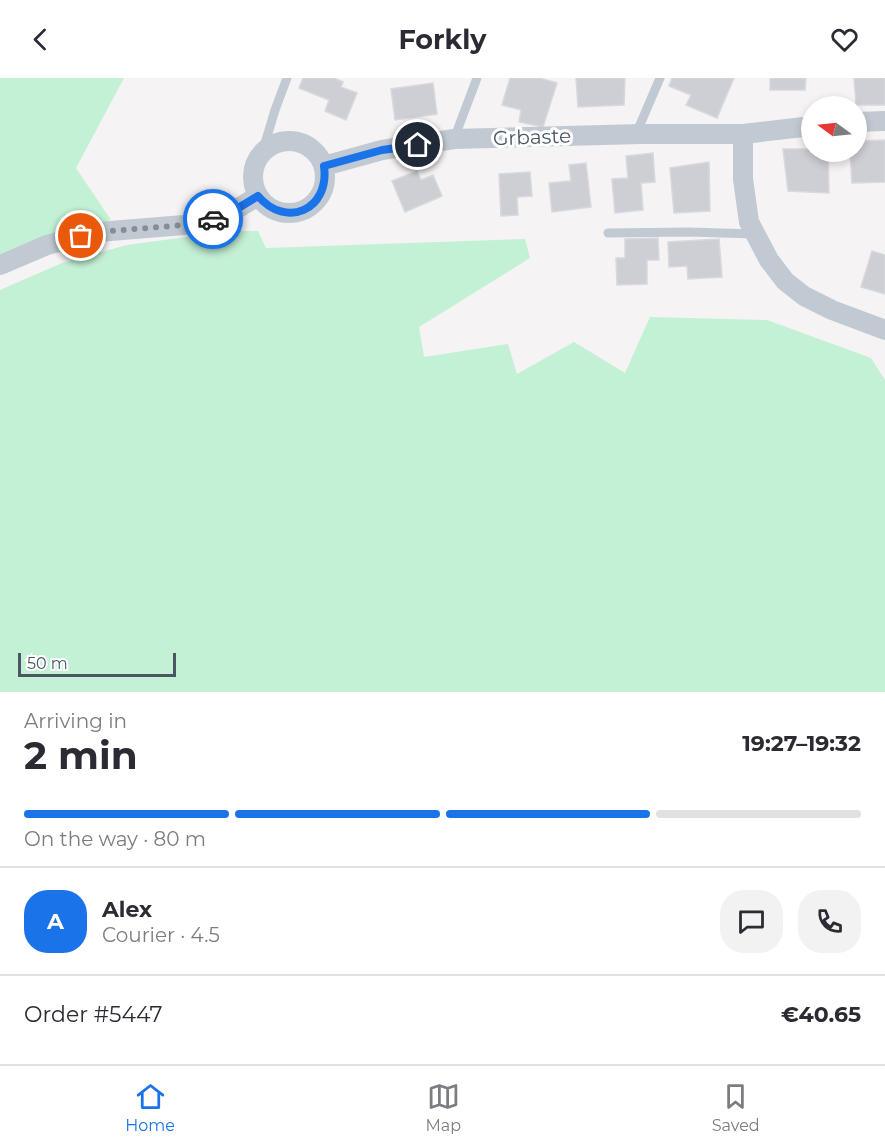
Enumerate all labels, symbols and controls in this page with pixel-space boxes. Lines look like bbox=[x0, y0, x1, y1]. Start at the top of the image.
icon: back bbox=[24, 23, 57, 56]
text: Forkly bbox=[398, 23, 487, 56]
icon: heart bbox=[828, 23, 861, 56]
north arrow bbox=[801, 96, 867, 162]
map controls bbox=[801, 96, 867, 162]
pin bbox=[392, 119, 443, 170]
street label: Grbaste bbox=[493, 124, 571, 150]
icon: home bbox=[401, 128, 434, 161]
courier bbox=[183, 189, 243, 249]
icon: car bbox=[197, 203, 230, 236]
pin bbox=[55, 210, 106, 261]
icon: bag bbox=[64, 219, 97, 252]
scale bar bbox=[18, 650, 176, 678]
text: 50 m bbox=[27, 654, 68, 673]
text: Arriving in bbox=[24, 709, 127, 733]
text: 19:27–19:32 bbox=[742, 730, 861, 757]
text: 2 min bbox=[24, 731, 138, 779]
text: On the way · 80 m bbox=[24, 827, 206, 851]
button: chat bbox=[720, 890, 783, 953]
button: phone bbox=[798, 890, 861, 953]
text: Alex bbox=[102, 896, 152, 923]
text: A bbox=[47, 908, 64, 935]
text: Courier · 4.5 bbox=[102, 923, 220, 947]
text: Order #5447 bbox=[24, 1001, 163, 1028]
text: €40.65 bbox=[781, 1001, 861, 1028]
tab: Home bbox=[125, 1080, 175, 1135]
tab: Map bbox=[426, 1080, 461, 1135]
tab: Saved bbox=[712, 1080, 760, 1135]

